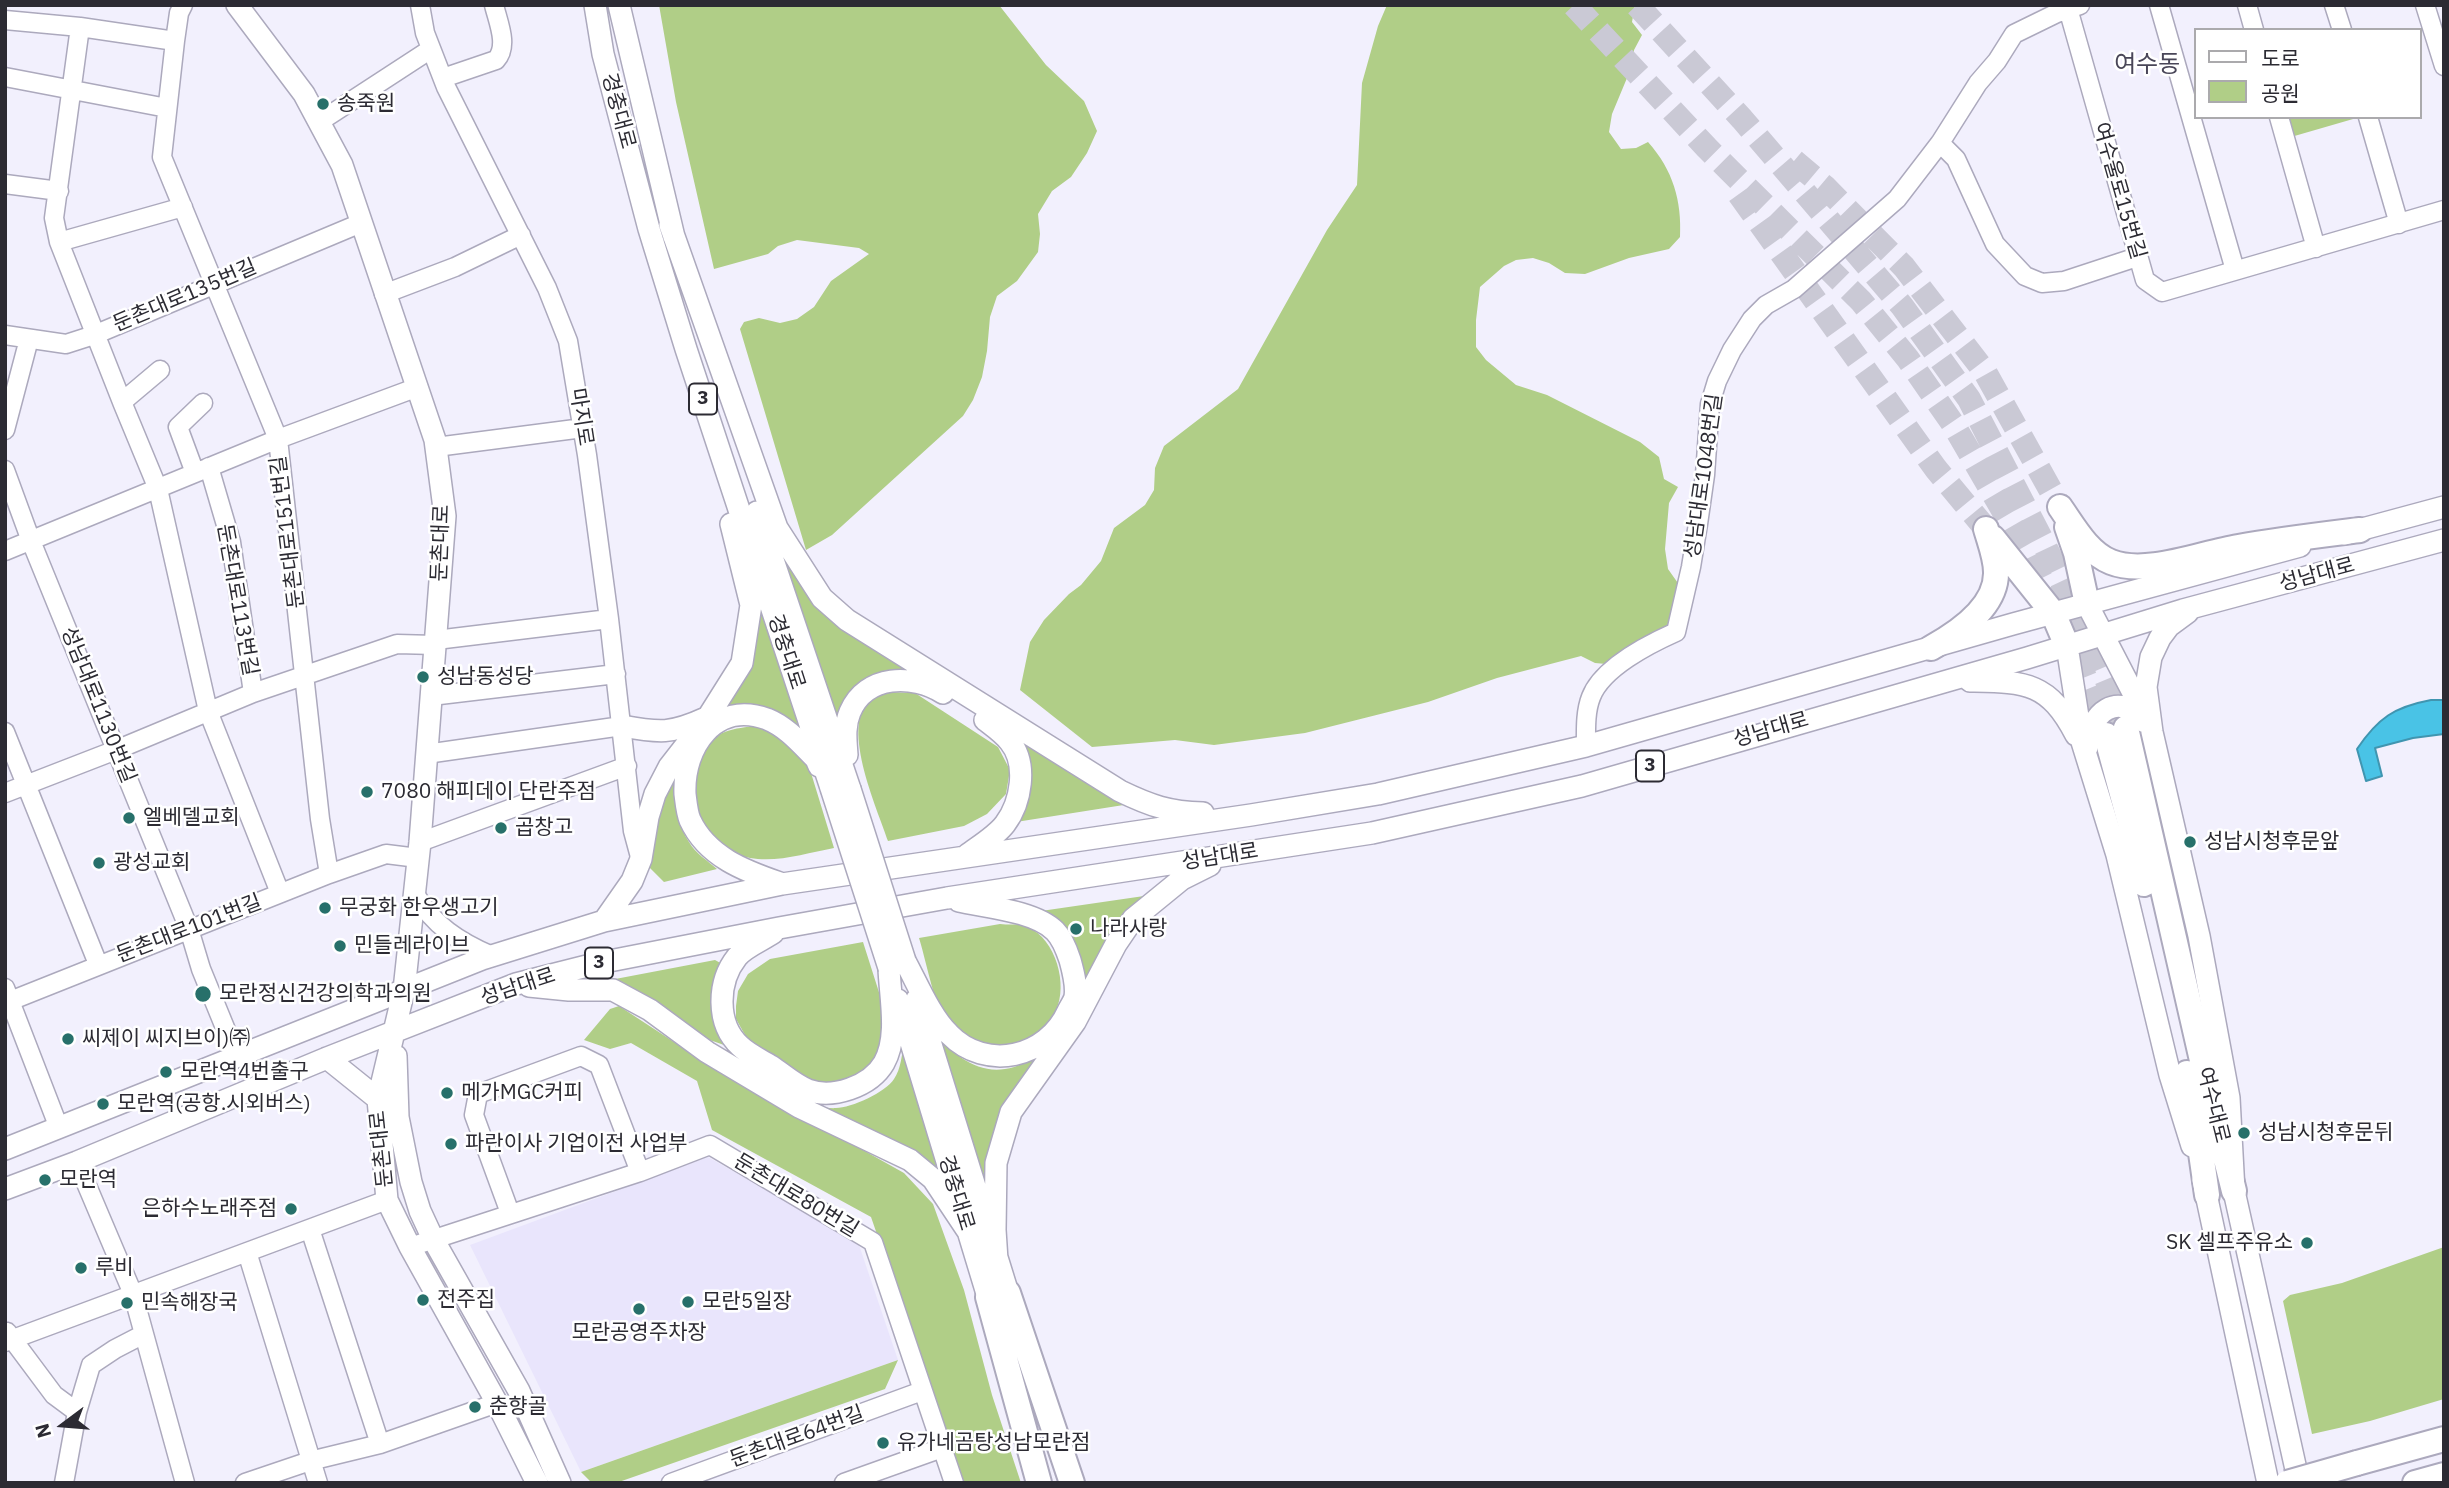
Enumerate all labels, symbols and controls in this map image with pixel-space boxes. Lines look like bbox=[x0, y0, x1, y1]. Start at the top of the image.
legend bbox=[2194, 28, 2421, 119]
text: 도로 bbox=[2261, 44, 2300, 72]
district label: 여수동 bbox=[2114, 51, 2180, 79]
street label: 경충대로 bbox=[596, 70, 640, 152]
text: 공원 bbox=[2261, 79, 2300, 107]
place label: 송죽원 bbox=[337, 91, 395, 117]
marker: 송죽원 bbox=[315, 96, 331, 112]
street label: 여수울로15번길 bbox=[2087, 120, 2151, 262]
street label: 둔촌대로135번길 bbox=[109, 254, 261, 338]
road number: 3 bbox=[689, 384, 717, 414]
street label: 마지로 bbox=[564, 386, 598, 448]
street label: 성남대로1048번길 bbox=[1680, 392, 1728, 560]
street label: 둔촌대로151번길 bbox=[266, 454, 310, 610]
street label: 둔촌대로 bbox=[427, 504, 455, 582]
street label: 둔촌대로113번길 bbox=[211, 522, 263, 678]
street label: 성남대로 bbox=[2276, 553, 2358, 597]
street label: 경충대로 bbox=[762, 611, 810, 693]
street label: 성남대로1130번길 bbox=[55, 623, 141, 787]
place label: 성남동성당 bbox=[437, 664, 534, 690]
marker: 성남동성당 bbox=[415, 669, 431, 685]
street label: 성남대로 bbox=[1730, 707, 1812, 753]
road number: 3 bbox=[1636, 750, 1664, 782]
place label: 7080 해피데이 단란주점 bbox=[381, 779, 596, 805]
marker: 7080 해피데이 단란주점 bbox=[359, 784, 375, 800]
place label: 엘베델교회 bbox=[143, 805, 240, 831]
marker: 엘베델교회 bbox=[121, 810, 137, 826]
place label: 곱창고 bbox=[515, 815, 573, 841]
marker: 곱창고 bbox=[493, 820, 509, 836]
place label: 성남시청후문앞 bbox=[2204, 829, 2339, 855]
marker: 성남시청후문앞 bbox=[2182, 834, 2198, 850]
street label: 성남대로 bbox=[1180, 839, 1260, 875]
place label: 광성교회 bbox=[113, 850, 190, 876]
marker: 광성교회 bbox=[91, 855, 107, 871]
street label: 둔촌대로101번길 bbox=[113, 890, 265, 968]
place label: 무궁화 한우생고기 bbox=[339, 895, 499, 921]
marker: 무궁화 한우생고기 bbox=[317, 900, 333, 916]
place label: 나라사랑 bbox=[1090, 916, 1167, 942]
marker: 나라사랑 bbox=[1068, 921, 1084, 937]
place label: 민들레라이브 bbox=[354, 933, 470, 959]
marker: 민들레라이브 bbox=[332, 938, 348, 954]
road number: 3 bbox=[585, 948, 613, 979]
street label: 성남대로 bbox=[477, 963, 559, 1011]
place label: 모란정신건강의학과의원 bbox=[219, 981, 432, 1007]
marker: 모란정신건강의학과의원 bbox=[193, 984, 213, 1004]
place label: 씨제이 씨지브이)㈜ bbox=[82, 1026, 250, 1052]
marker: 씨제이 씨지브이)㈜ bbox=[60, 1031, 76, 1047]
place label: 모란역4번출구 bbox=[180, 1059, 309, 1085]
marker: 모란역4번출구 bbox=[158, 1064, 174, 1080]
street label: 여수대로 bbox=[2191, 1064, 2235, 1146]
place label: 메가MGC커피 bbox=[461, 1080, 583, 1106]
marker: 메가MGC커피 bbox=[439, 1085, 455, 1101]
place label: 모란역(공항.시외버스) bbox=[117, 1091, 311, 1117]
marker: 모란역(공항.시외버스) bbox=[95, 1096, 111, 1112]
street label: 둔촌대로 bbox=[365, 1109, 399, 1189]
place label: 성남시청후문뒤 bbox=[2258, 1120, 2393, 1146]
marker: 성남시청후문뒤 bbox=[2236, 1125, 2252, 1141]
place label: 파란이사 기업이전 사업부 bbox=[465, 1131, 687, 1157]
marker: 파란이사 기업이전 사업부 bbox=[443, 1136, 459, 1152]
street label: 둔촌대로80번길 bbox=[729, 1149, 863, 1243]
street label: 경충대로 bbox=[933, 1152, 979, 1234]
place label: 모란역 bbox=[59, 1167, 117, 1193]
marker: 모란역 bbox=[37, 1172, 53, 1188]
place label: 은하수노래주점 bbox=[142, 1196, 277, 1222]
marker: 은하수노래주점 bbox=[283, 1201, 299, 1217]
place label: SK 셀프주유소 bbox=[2166, 1230, 2293, 1256]
marker: SK 셀프주유소 bbox=[2299, 1235, 2315, 1251]
place label: 루비 bbox=[95, 1255, 134, 1281]
marker: 루비 bbox=[73, 1260, 89, 1276]
place label: 전주집 bbox=[437, 1287, 495, 1313]
place label: 모란5일장 bbox=[702, 1289, 792, 1315]
place label: 민속해장국 bbox=[141, 1290, 238, 1316]
marker: 전주집 bbox=[415, 1292, 431, 1308]
marker: 모란5일장 bbox=[680, 1294, 696, 1310]
marker: 민속해장국 bbox=[119, 1295, 135, 1311]
marker: 모란공영주차장 bbox=[631, 1301, 647, 1317]
place label: 모란공영주차장 bbox=[571, 1320, 707, 1346]
north arrow bbox=[28, 1390, 98, 1460]
place label: 춘향골 bbox=[489, 1394, 547, 1420]
marker: 춘향골 bbox=[467, 1399, 483, 1415]
street label: 둔촌대로64번길 bbox=[726, 1401, 868, 1473]
text: N bbox=[29, 1421, 56, 1441]
place label: 유가네곰탕성남모란점 bbox=[897, 1430, 1090, 1456]
marker: 유가네곰탕성남모란점 bbox=[875, 1435, 891, 1451]

